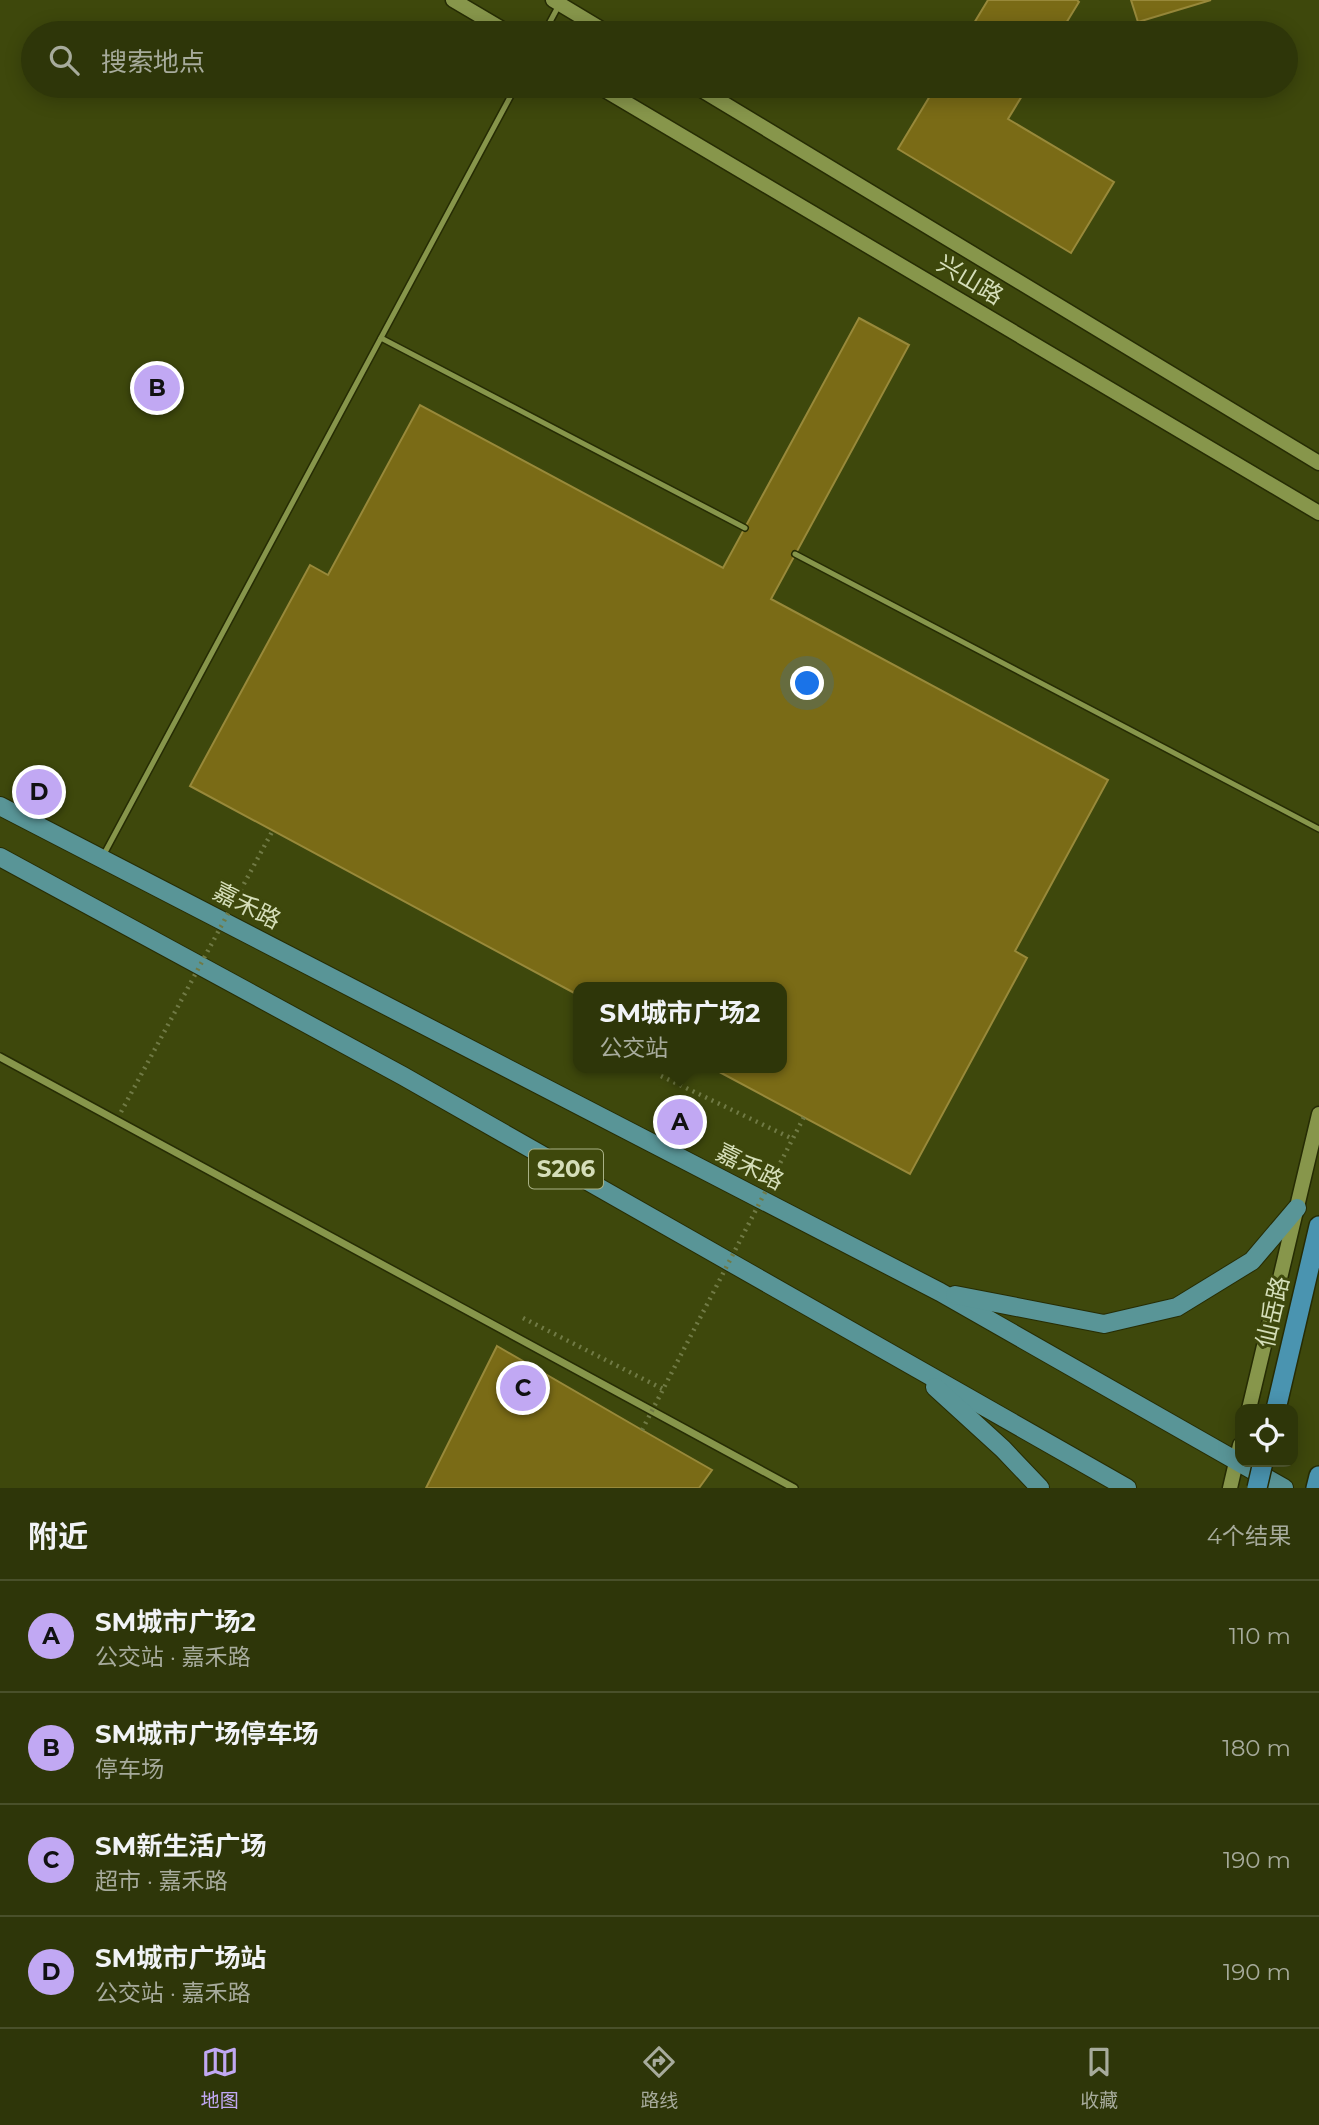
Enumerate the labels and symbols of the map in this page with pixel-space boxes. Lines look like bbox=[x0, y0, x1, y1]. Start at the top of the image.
street label: 兴山路 bbox=[932, 249, 1009, 311]
pin: B bbox=[134, 362, 180, 414]
your location bbox=[790, 666, 824, 700]
pin: D bbox=[16, 766, 62, 818]
street label: 嘉禾路 bbox=[209, 876, 286, 935]
pin: A bbox=[657, 1096, 703, 1148]
street label: 嘉禾路 bbox=[712, 1137, 789, 1196]
road number: S206 bbox=[529, 1150, 603, 1188]
street label: 仙岳路 bbox=[1250, 1274, 1295, 1350]
pin: C bbox=[500, 1362, 546, 1414]

